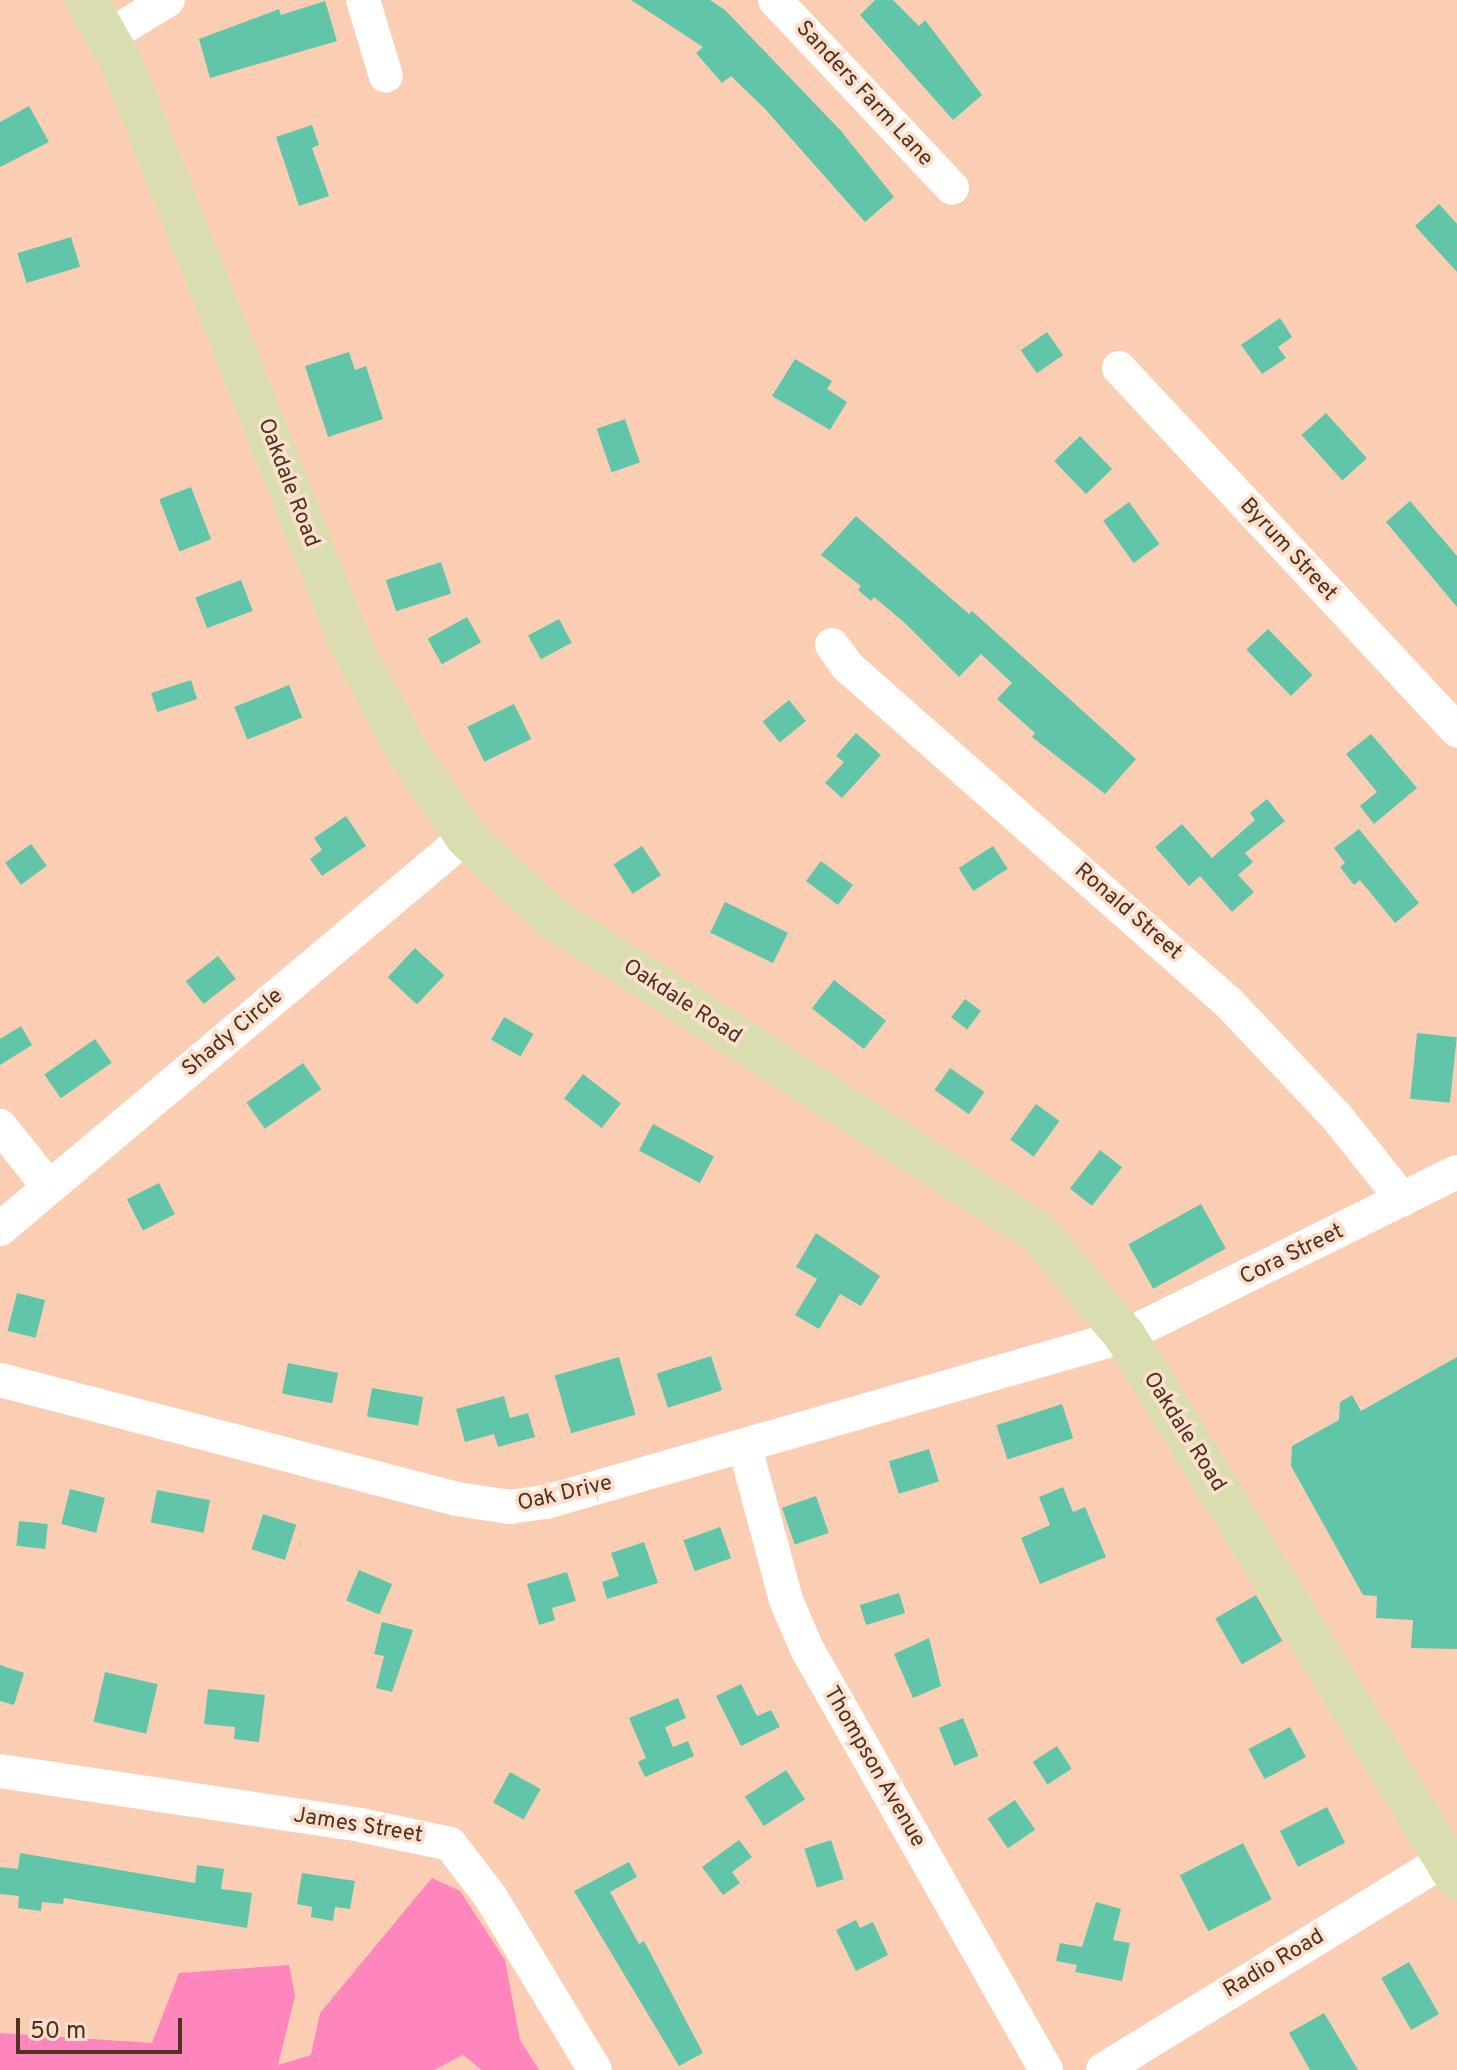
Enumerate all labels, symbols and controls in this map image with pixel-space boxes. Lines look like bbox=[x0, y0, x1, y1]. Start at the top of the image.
street label: Sanders Farm Lane bbox=[790, 16, 938, 172]
street label: Oakdale Road bbox=[251, 415, 325, 551]
street label: Byrum Street bbox=[1234, 493, 1342, 607]
street label: Ronald Street bbox=[1069, 858, 1187, 966]
street label: Oakdale Road bbox=[618, 954, 746, 1050]
street label: Shady Circle bbox=[177, 983, 289, 1083]
street label: Cora Street bbox=[1236, 1219, 1348, 1291]
street label: Oakdale Road bbox=[1137, 1367, 1231, 1497]
street label: Oak Drive bbox=[515, 1470, 615, 1518]
street label: Thompson Avenue bbox=[817, 1682, 931, 1852]
street label: James Street bbox=[291, 1803, 425, 1849]
street label: Radio Road bbox=[1219, 1924, 1329, 2004]
scale bar bbox=[20, 2002, 186, 2052]
text: 50 m bbox=[30, 2017, 86, 2047]

